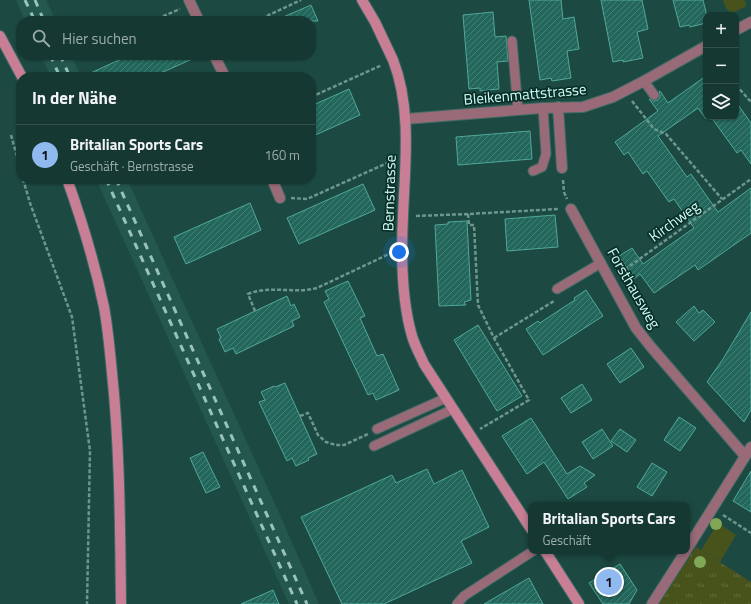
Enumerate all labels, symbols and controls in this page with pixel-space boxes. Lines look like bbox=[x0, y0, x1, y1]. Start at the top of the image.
map controls bbox=[703, 12, 739, 120]
button: + bbox=[703, 12, 739, 48]
search box bbox=[16, 16, 316, 60]
icon: search bbox=[30, 27, 52, 49]
text: Hier suchen bbox=[62, 27, 137, 50]
button: − bbox=[703, 48, 739, 84]
street label: Bleikenmattstrasse bbox=[463, 77, 587, 111]
button: layers bbox=[703, 84, 739, 120]
text: In der Nähe bbox=[32, 85, 117, 111]
text: Britalian Sports Cars bbox=[70, 133, 203, 156]
text: 1 bbox=[41, 145, 49, 165]
text: 160 m bbox=[264, 145, 300, 165]
street label: Bernstrasse bbox=[376, 154, 402, 232]
text: Geschäft · Bernstrasse bbox=[70, 156, 194, 176]
street label: Kirchweg bbox=[644, 194, 704, 247]
your location bbox=[389, 242, 409, 262]
street label: Forsthausweg bbox=[602, 243, 667, 333]
popup bbox=[528, 502, 690, 554]
text: Britalian Sports Cars bbox=[542, 507, 676, 530]
text: Geschäft bbox=[542, 530, 591, 550]
pin: 1 bbox=[596, 567, 622, 597]

